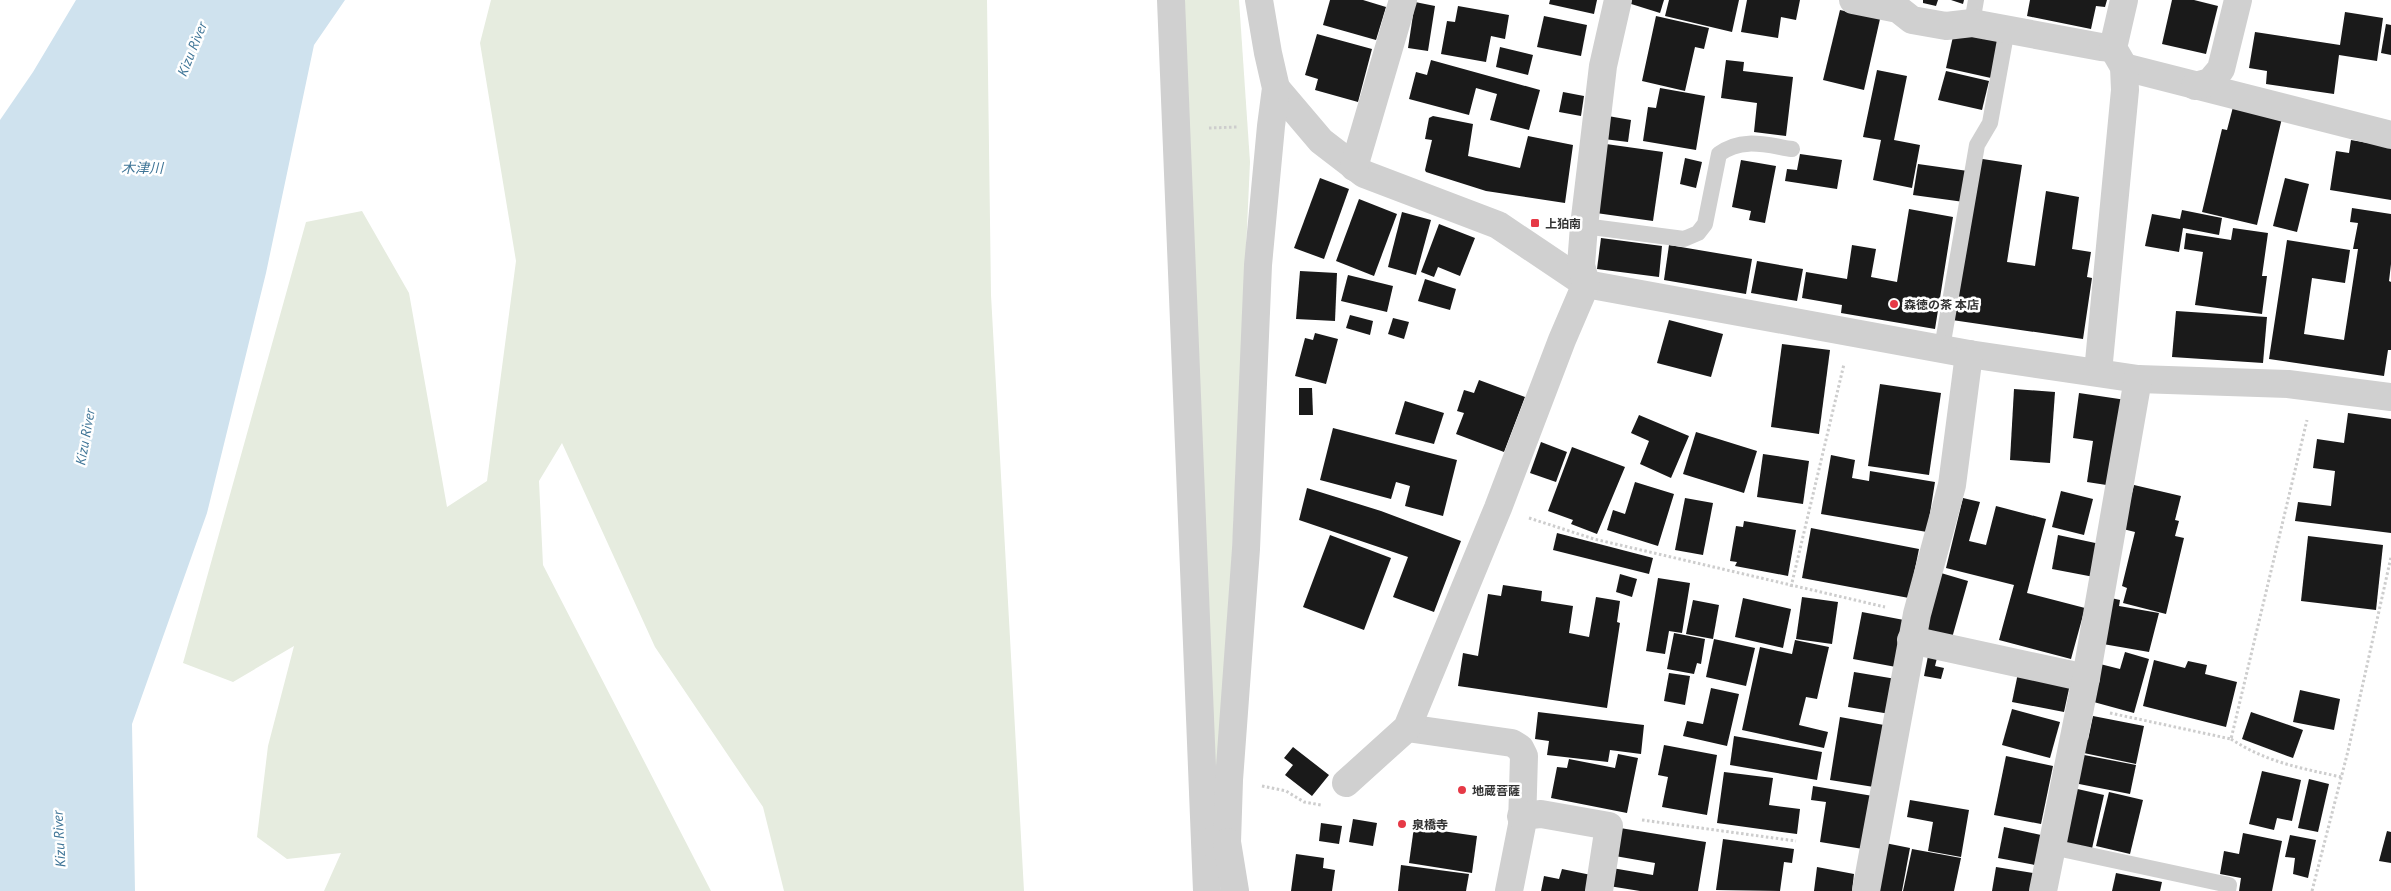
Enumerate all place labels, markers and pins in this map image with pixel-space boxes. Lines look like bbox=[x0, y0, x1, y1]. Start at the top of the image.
place label: 上狛南 bbox=[1545, 216, 1581, 231]
marker: 上狛南 bbox=[1529, 217, 1541, 229]
place label: 森徳の茶 本店 bbox=[1904, 297, 1979, 312]
marker: 森徳の茶 本店 bbox=[1888, 298, 1900, 310]
place label: 地蔵菩薩 bbox=[1472, 783, 1520, 798]
marker: 地蔵菩薩 bbox=[1456, 784, 1468, 796]
place label: 泉橋寺 bbox=[1412, 817, 1448, 832]
marker: 泉橋寺 bbox=[1396, 818, 1408, 830]

